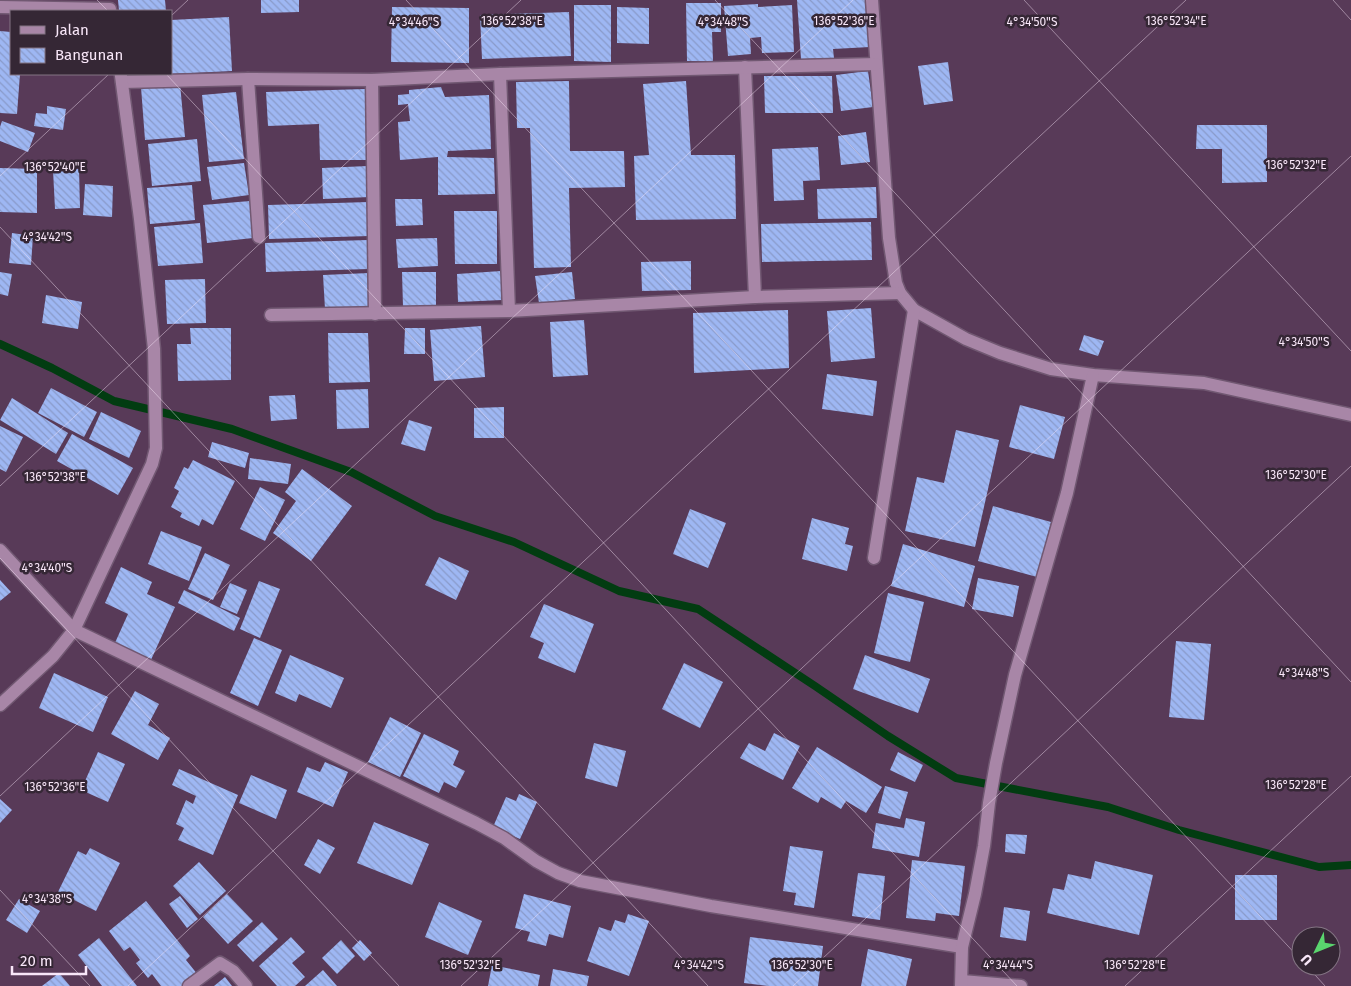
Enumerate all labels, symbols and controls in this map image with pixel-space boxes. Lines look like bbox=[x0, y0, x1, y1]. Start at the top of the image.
legend bbox=[10, 10, 172, 75]
text: 136°52'38"E bbox=[481, 14, 543, 28]
text: 136°52'36"E bbox=[813, 14, 875, 28]
text: 136°52'34"E bbox=[1145, 14, 1207, 28]
text: 4°34'46"S bbox=[389, 15, 440, 29]
text: 4°34'48"S bbox=[698, 15, 749, 29]
text: 4°34'50"S bbox=[1007, 15, 1058, 29]
text: Jalan bbox=[55, 21, 89, 39]
text: Bangunan bbox=[55, 46, 123, 64]
text: 136°52'32"E bbox=[1265, 158, 1327, 172]
text: 136°52'40"E bbox=[24, 160, 86, 174]
text: 4°34'42"S bbox=[22, 230, 72, 244]
text: 4°34'50"S bbox=[1279, 335, 1330, 349]
text: 136°52'30"E bbox=[1265, 468, 1327, 482]
text: 136°52'38"E bbox=[24, 470, 86, 484]
text: 4°34'40"S bbox=[22, 561, 73, 575]
text: 4°34'48"S bbox=[1279, 666, 1330, 680]
text: 136°52'28"E bbox=[1265, 778, 1327, 792]
text: 136°52'36"E bbox=[24, 780, 86, 794]
text: 4°34'38"S bbox=[22, 892, 73, 906]
north arrow bbox=[1291, 926, 1341, 976]
scale bar bbox=[12, 944, 86, 976]
text: U bbox=[1298, 950, 1316, 969]
text: 20 m bbox=[20, 952, 53, 970]
text: 136°52'32"E bbox=[439, 958, 501, 972]
text: 4°34'42"S bbox=[674, 958, 724, 972]
text: 136°52'30"E bbox=[771, 958, 833, 972]
text: 4°34'44"S bbox=[983, 958, 1033, 972]
text: 136°52'28"E bbox=[1104, 958, 1166, 972]

